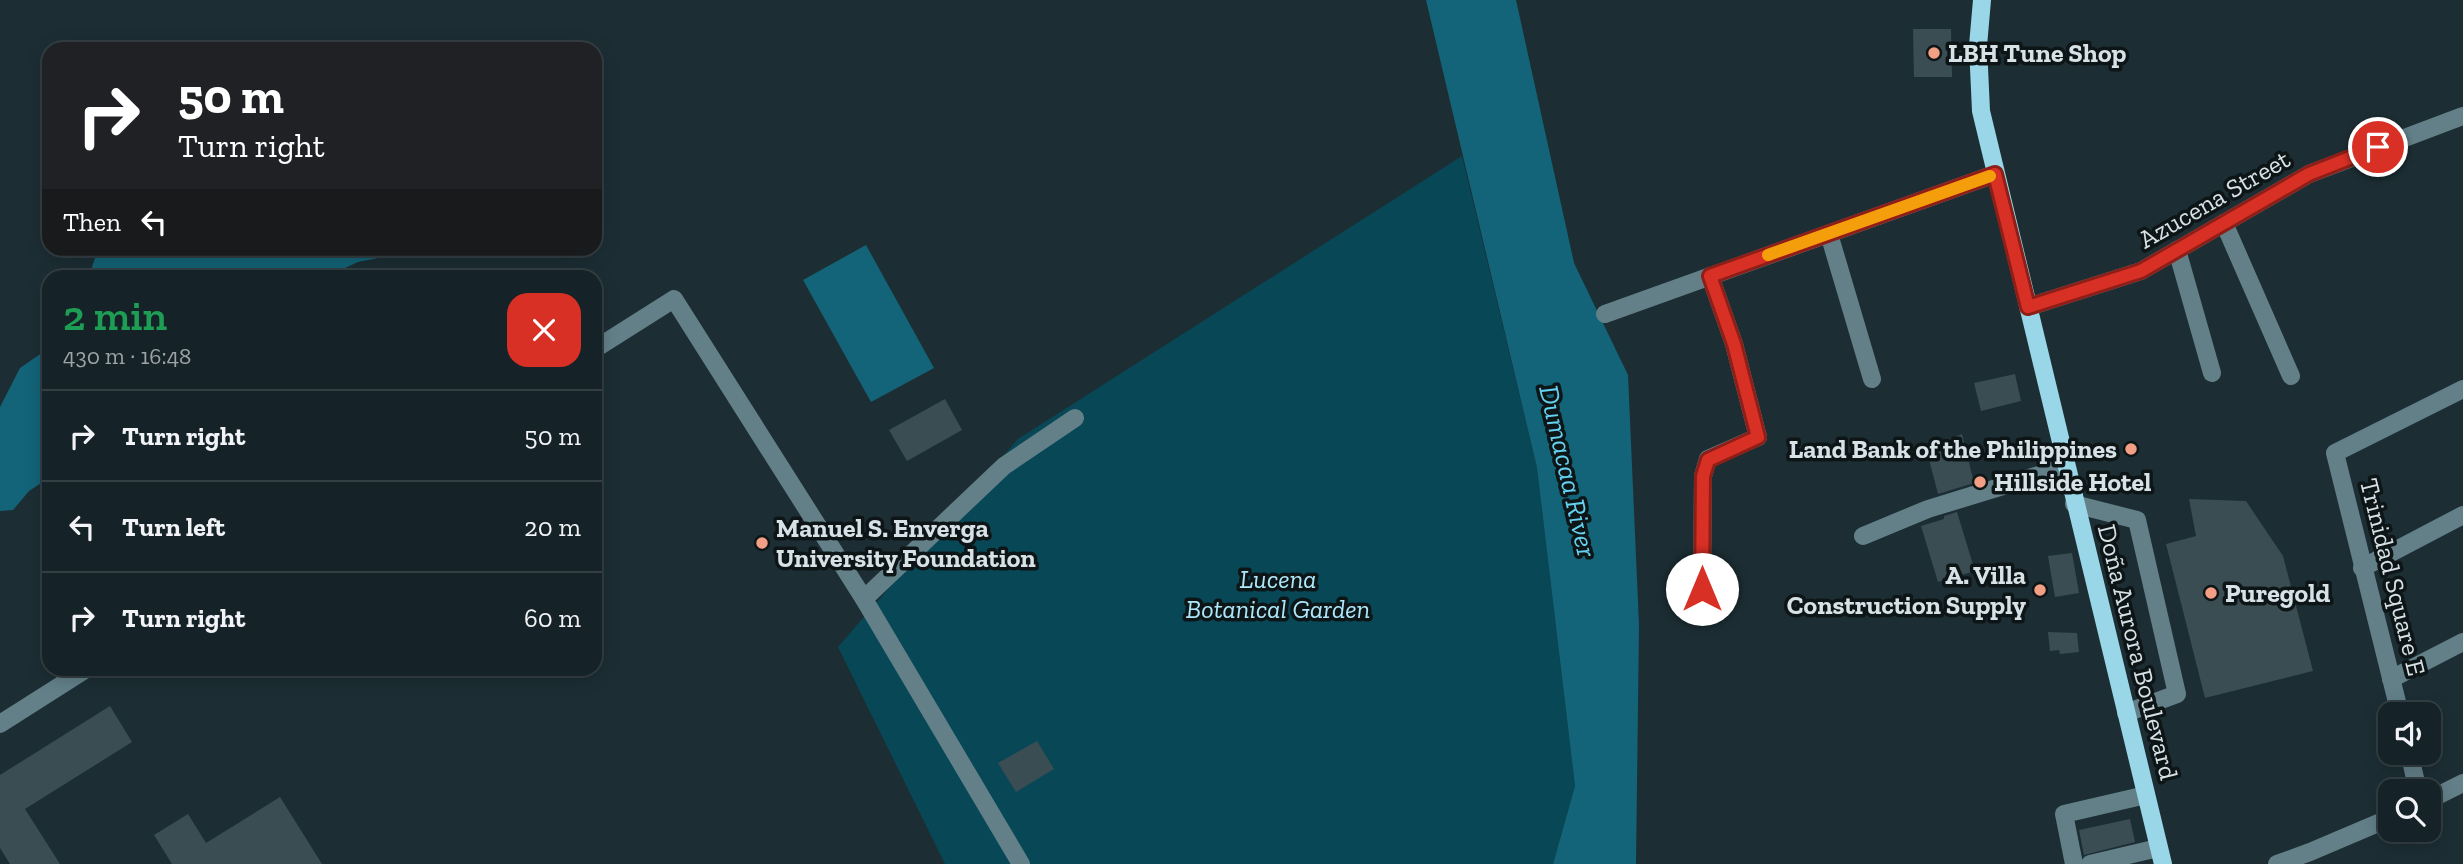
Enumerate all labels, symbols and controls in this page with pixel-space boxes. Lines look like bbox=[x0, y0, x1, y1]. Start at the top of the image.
place label: LBH Tune Shop bbox=[1948, 37, 2126, 69]
marker: LBH Tune Shop bbox=[1926, 45, 1942, 61]
text: 50 m bbox=[178, 67, 284, 126]
icon: right bbox=[63, 70, 154, 161]
pin bbox=[2348, 117, 2408, 177]
text: Turn right bbox=[178, 127, 325, 165]
icon: arrive bbox=[2359, 128, 2397, 166]
street label: Azucena Street bbox=[2133, 143, 2296, 255]
icon: left bbox=[135, 203, 173, 241]
text: Then bbox=[63, 206, 121, 238]
text: 2 min bbox=[63, 290, 167, 341]
button: close bbox=[507, 293, 581, 367]
text: 430 m · 16:48 bbox=[63, 342, 191, 370]
water label: Dumacaa River bbox=[1532, 382, 1604, 561]
icon: right bbox=[63, 417, 101, 455]
text: Turn right bbox=[122, 420, 245, 452]
text: 50 m bbox=[524, 420, 581, 452]
place label: Land Bank of the Philippines bbox=[1789, 433, 2117, 465]
marker: Land Bank of the Philippines bbox=[2123, 441, 2139, 457]
place label: Hillside Hotel bbox=[1994, 466, 2151, 498]
marker: Hillside Hotel bbox=[1972, 474, 1988, 490]
street label: Trinidad Square E bbox=[2353, 475, 2433, 679]
icon: left bbox=[63, 508, 101, 546]
text: Turn left bbox=[122, 511, 225, 543]
text: 20 m bbox=[524, 511, 581, 543]
place label: Manuel S. Enverga University Foundation bbox=[776, 512, 1036, 574]
street label: Doña Aurora Boulevard bbox=[2091, 521, 2185, 783]
marker: Manuel S. Enverga University Foundation bbox=[754, 535, 770, 551]
position arrow bbox=[1665, 552, 1739, 626]
place label: A. Villa Construction Supply bbox=[1787, 559, 2026, 621]
park label: Lucena Botanical Garden bbox=[1186, 563, 1370, 625]
place label: Puregold bbox=[2225, 577, 2331, 609]
marker: A. Villa Construction Supply bbox=[2032, 582, 2048, 598]
marker: Puregold bbox=[2203, 585, 2219, 601]
icon: right bbox=[63, 599, 101, 637]
text: Turn right bbox=[122, 602, 245, 634]
text: 60 m bbox=[524, 602, 581, 634]
map controls bbox=[2378, 702, 2441, 842]
button: sound bbox=[2378, 702, 2441, 765]
button: search bbox=[2378, 779, 2441, 842]

